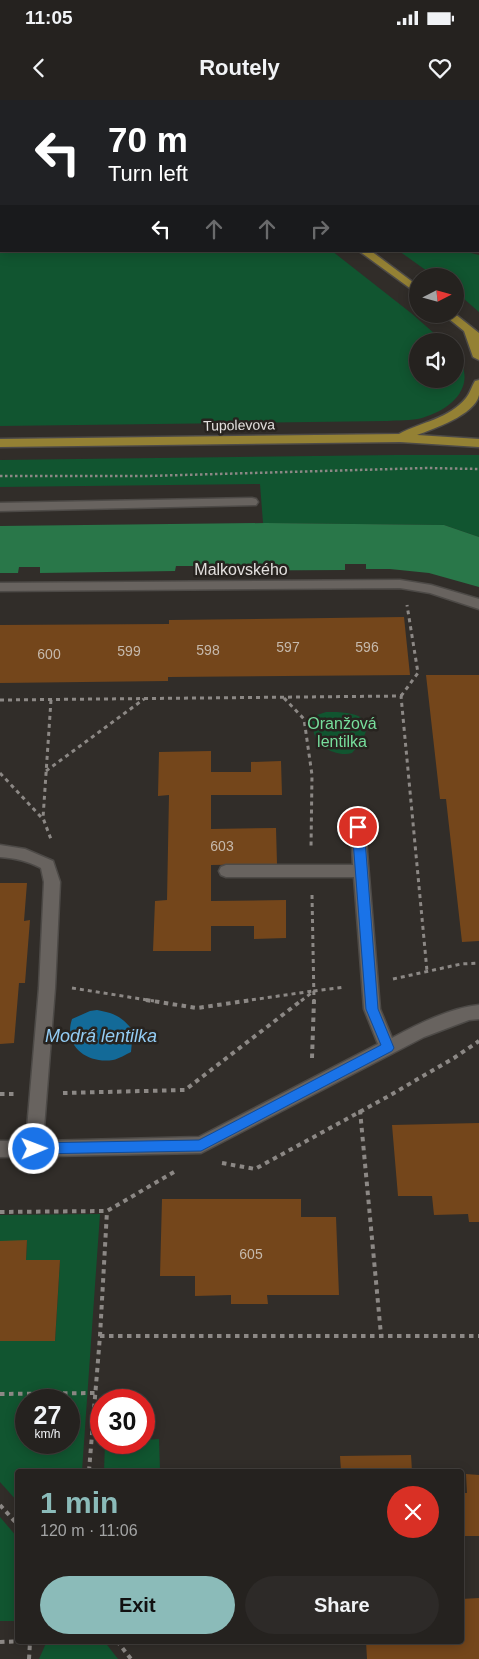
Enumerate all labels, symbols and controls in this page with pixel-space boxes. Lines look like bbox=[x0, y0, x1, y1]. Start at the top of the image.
text: 11:05 bbox=[25, 7, 73, 28]
icon: back bbox=[25, 54, 53, 82]
icon: heart bbox=[426, 54, 454, 82]
text: Routely bbox=[199, 55, 280, 80]
icon: left bbox=[25, 120, 90, 185]
text: 70 m bbox=[108, 120, 188, 159]
text: Turn left bbox=[108, 161, 188, 186]
icon: left bbox=[147, 215, 175, 243]
icon: ahead bbox=[200, 215, 228, 243]
icon: ahead bbox=[253, 215, 281, 243]
icon: right bbox=[306, 215, 334, 243]
north arrow bbox=[409, 268, 464, 322]
map controls bbox=[409, 268, 464, 388]
button: sound bbox=[409, 333, 464, 388]
street label: Tupolevova bbox=[203, 416, 275, 434]
street label: Malkovského bbox=[194, 561, 288, 578]
house number: 597 bbox=[276, 639, 300, 655]
house number: 596 bbox=[355, 639, 379, 655]
house number: 598 bbox=[196, 642, 220, 658]
house number: 599 bbox=[117, 643, 141, 659]
house number: 600 bbox=[37, 646, 61, 662]
park label: Oranžová lentilka bbox=[307, 715, 377, 750]
pin bbox=[337, 806, 379, 848]
icon: arrive bbox=[344, 813, 372, 841]
house number: 603 bbox=[210, 838, 234, 854]
water label: Modrá lentilka bbox=[45, 1026, 157, 1046]
position arrow bbox=[7, 1122, 59, 1174]
house number: 605 bbox=[239, 1246, 263, 1262]
speed limit sign: 30 bbox=[90, 1389, 155, 1454]
text: 27 bbox=[34, 1401, 61, 1429]
text: km/h bbox=[34, 1427, 61, 1441]
text: 1 min bbox=[40, 1486, 118, 1519]
button: close bbox=[387, 1486, 439, 1538]
text: 120 m · 11:06 bbox=[40, 1522, 138, 1539]
button: Exit bbox=[40, 1576, 235, 1634]
button: Share bbox=[245, 1576, 439, 1634]

